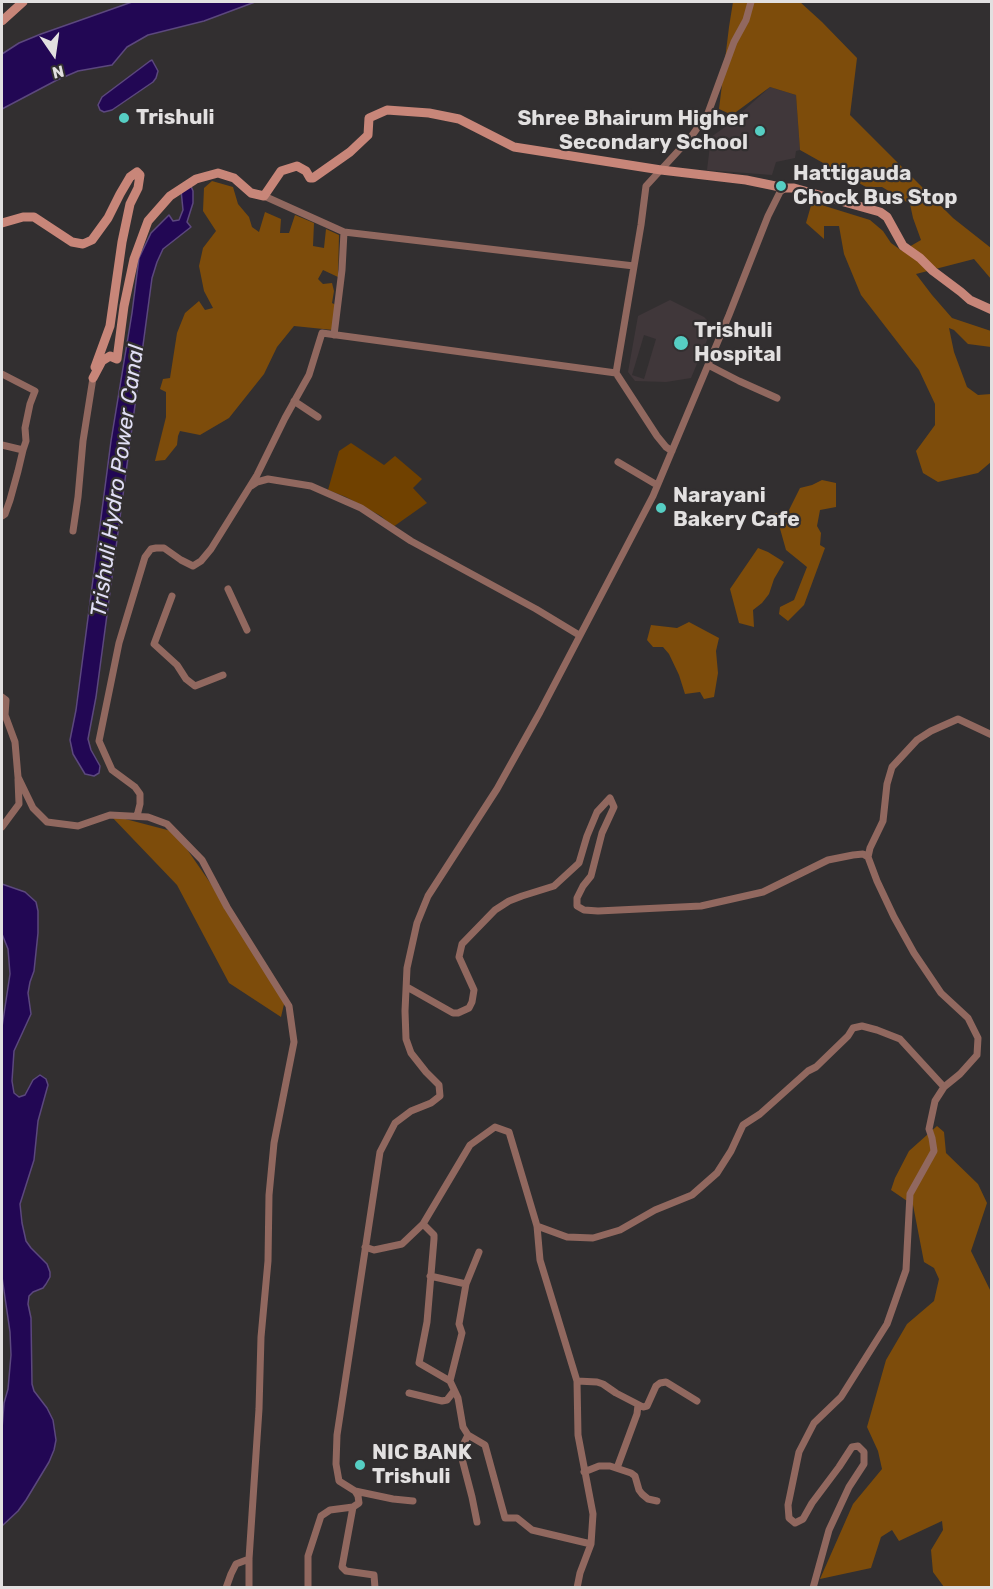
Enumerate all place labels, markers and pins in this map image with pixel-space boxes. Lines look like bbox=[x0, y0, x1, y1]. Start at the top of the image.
place label: Trishuli bbox=[136, 105, 214, 131]
place label: Shree Bhairum Higher Secondary School bbox=[517, 106, 748, 156]
marker: Trishuli bbox=[117, 111, 131, 125]
marker: Shree Bhairum Higher Secondary School bbox=[753, 124, 767, 138]
place label: Hattigauda Chock Bus Stop bbox=[793, 161, 958, 211]
marker: Hattigauda Chock Bus Stop bbox=[774, 179, 788, 193]
place label: Trishuli Hospital bbox=[694, 318, 782, 368]
marker: Trishuli Hospital bbox=[672, 334, 690, 352]
place label: Narayani Bakery Cafe bbox=[673, 483, 800, 533]
marker: Narayani Bakery Cafe bbox=[654, 501, 668, 515]
place label: NIC BANK Trishuli bbox=[372, 1440, 472, 1490]
marker: NIC BANK Trishuli bbox=[353, 1458, 367, 1472]

